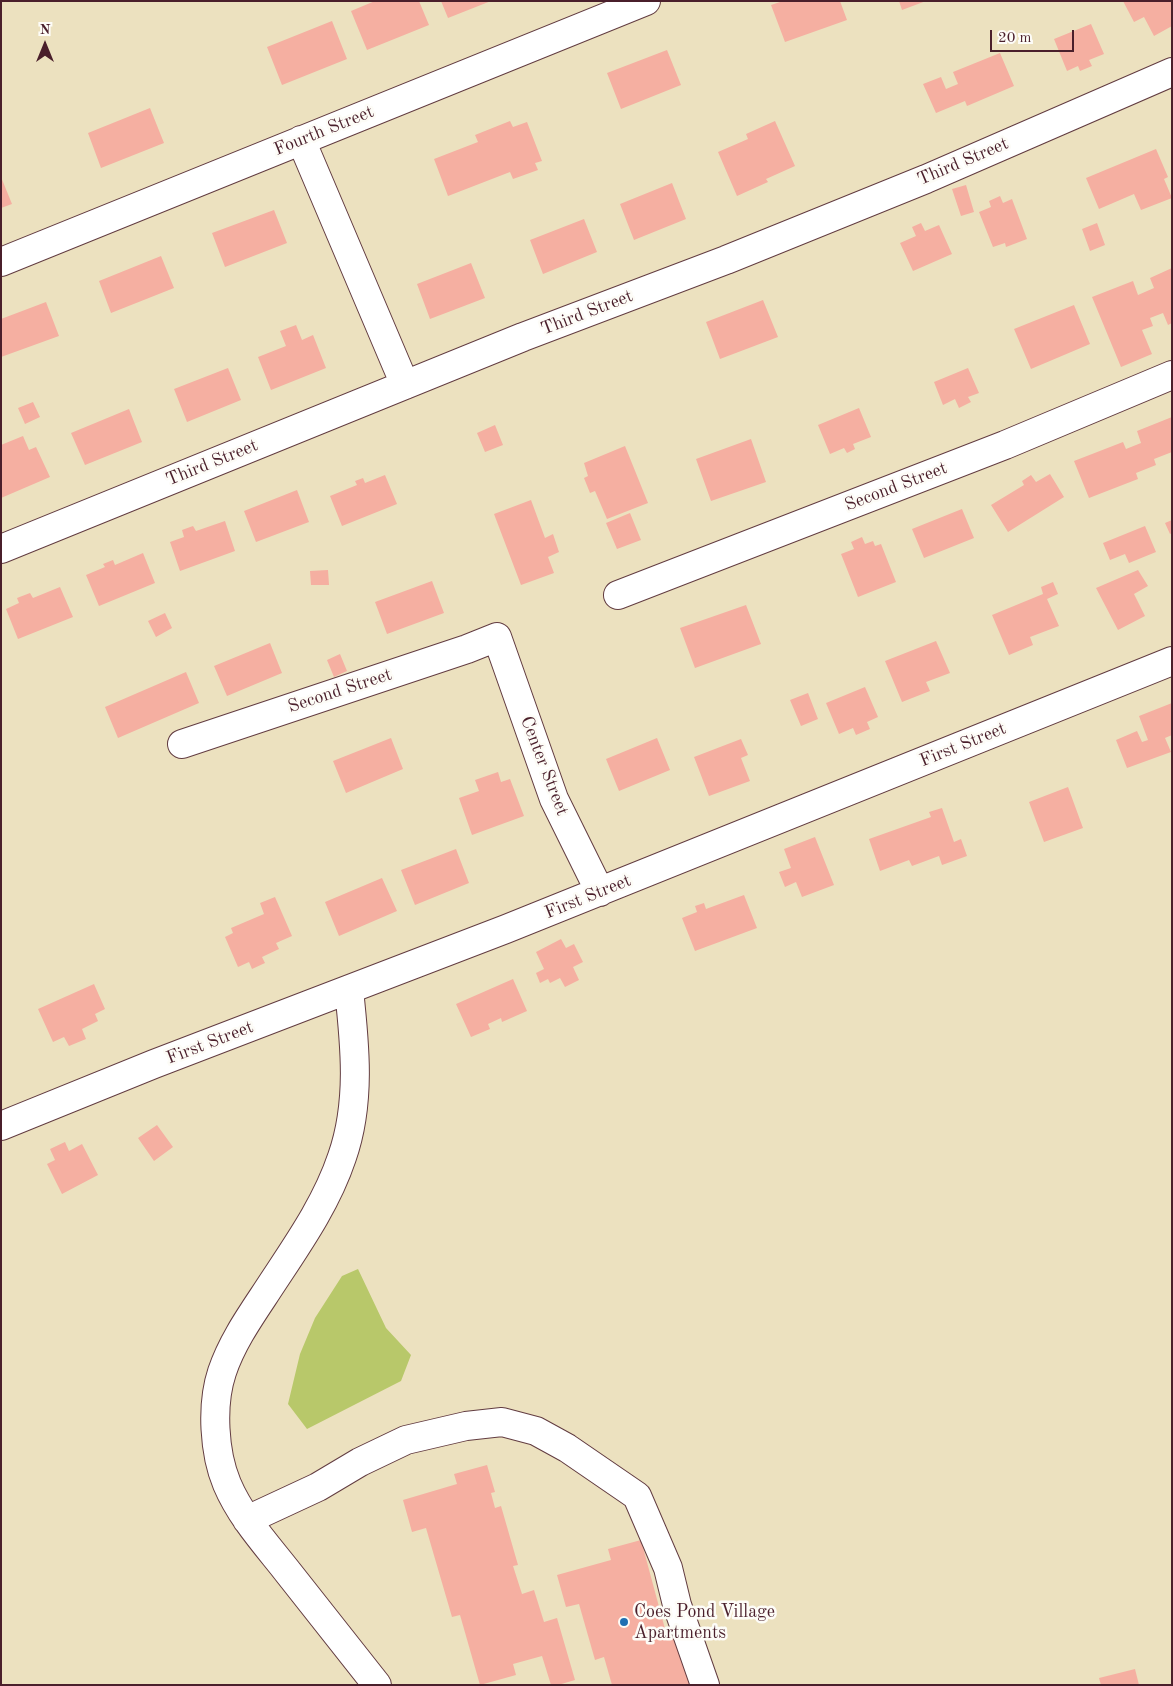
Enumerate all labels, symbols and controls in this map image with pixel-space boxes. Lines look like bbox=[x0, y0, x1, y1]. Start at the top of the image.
north arrow bbox=[20, 20, 70, 70]
scale bar bbox=[993, 20, 1077, 52]
text: N bbox=[40, 23, 50, 37]
text: 20 m bbox=[998, 31, 1032, 46]
street label: Fourth Street bbox=[271, 101, 377, 161]
street label: Third Street bbox=[914, 133, 1012, 191]
street label: Third Street bbox=[538, 286, 636, 340]
street label: Third Street bbox=[163, 435, 261, 491]
street label: Second Street bbox=[842, 458, 950, 516]
street label: Second Street bbox=[285, 664, 395, 718]
street label: Center Street bbox=[515, 713, 573, 819]
street label: First Street bbox=[917, 718, 1009, 772]
street label: First Street bbox=[542, 870, 634, 924]
street label: First Street bbox=[164, 1017, 256, 1069]
place label: Coes Pond Village Apartments bbox=[634, 1601, 775, 1644]
marker: Coes Pond Village Apartments bbox=[618, 1616, 630, 1628]

